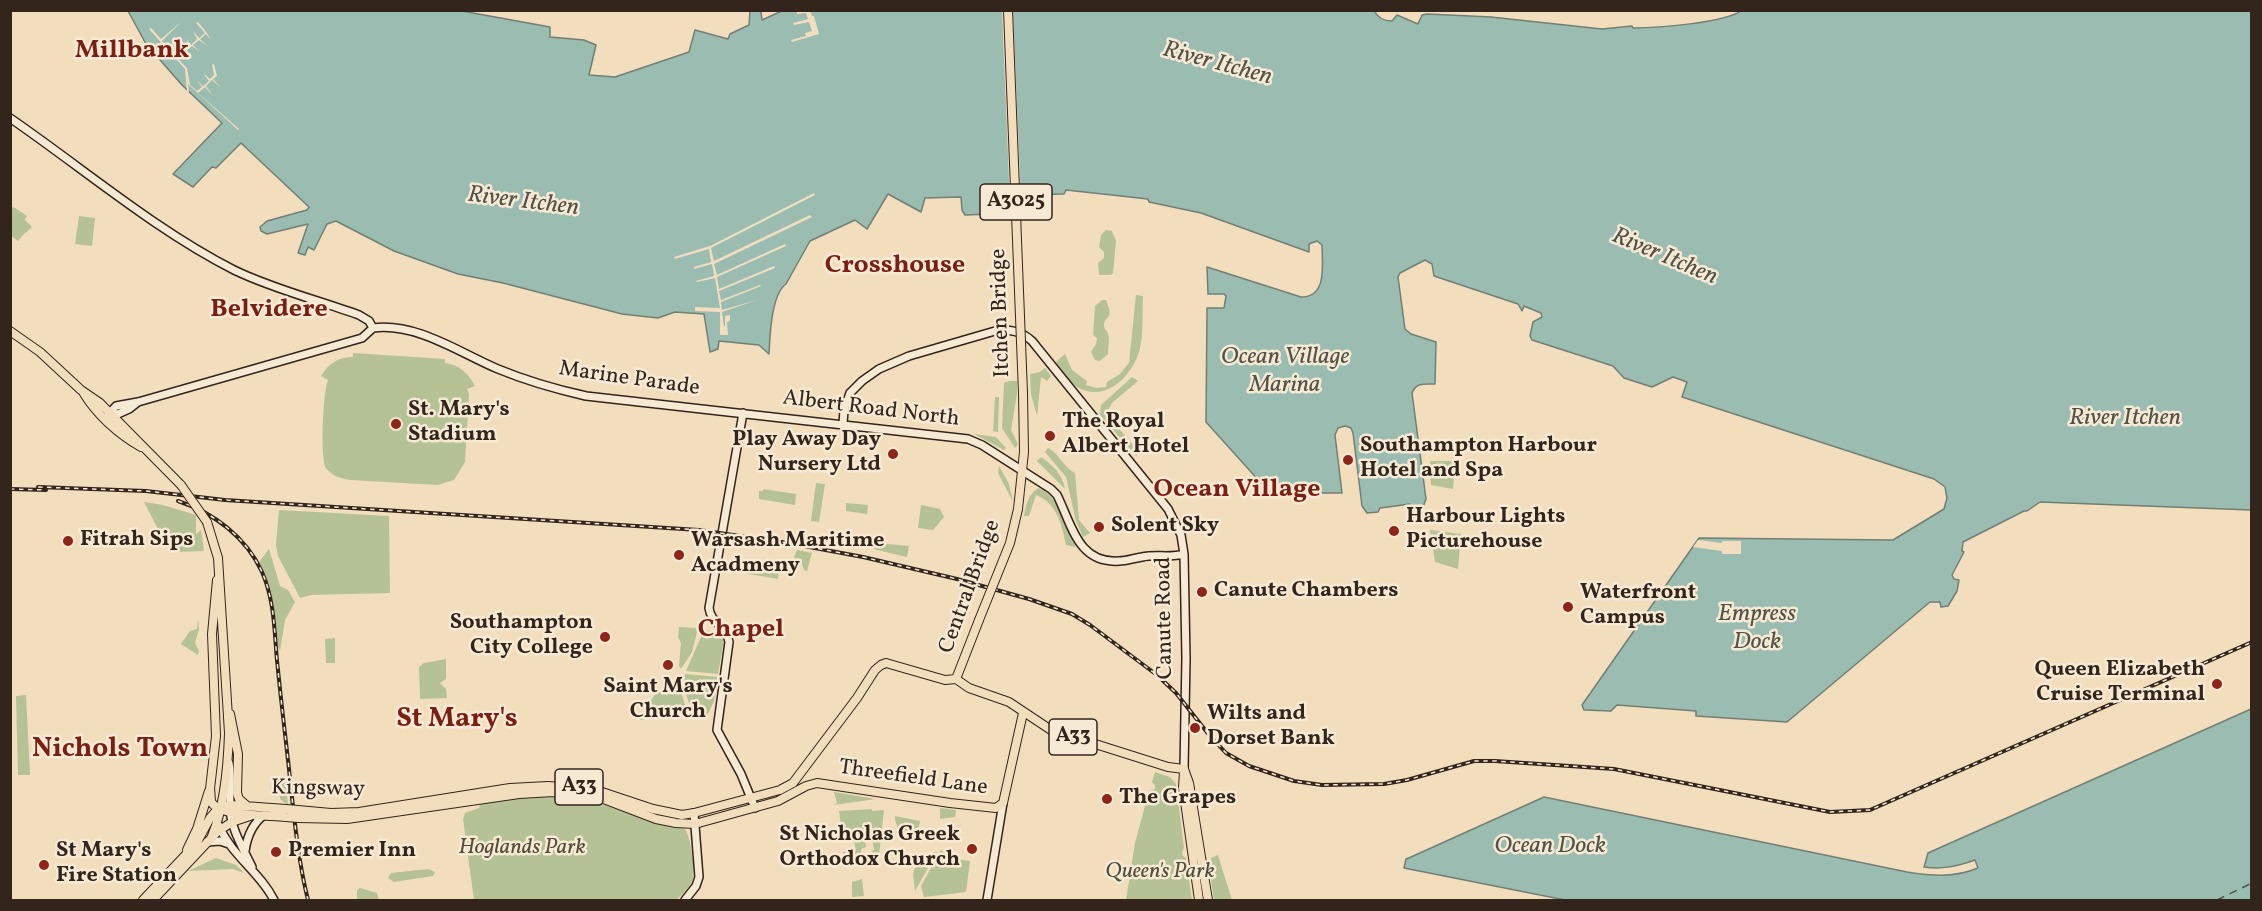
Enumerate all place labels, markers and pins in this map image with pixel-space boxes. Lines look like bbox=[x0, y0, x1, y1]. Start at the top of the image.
place label: St. Mary's Stadium bbox=[408, 398, 510, 450]
place label: The Royal Albert Hotel bbox=[1062, 410, 1189, 462]
marker: St. Mary's Stadium bbox=[389, 417, 403, 431]
place label: Play Away Day Nursery Ltd bbox=[732, 428, 881, 480]
marker: The Royal Albert Hotel bbox=[1043, 429, 1057, 443]
place label: Southampton Harbour Hotel and Spa bbox=[1360, 434, 1597, 486]
marker: Play Away Day Nursery Ltd bbox=[886, 447, 900, 461]
marker: Southampton Harbour Hotel and Spa bbox=[1341, 453, 1355, 467]
place label: Harbour Lights Picturehouse bbox=[1406, 505, 1565, 556]
place label: Solent Sky bbox=[1111, 514, 1219, 540]
marker: Solent Sky bbox=[1092, 520, 1106, 534]
marker: Harbour Lights Picturehouse bbox=[1387, 524, 1401, 538]
place label: Fitrah Sips bbox=[80, 528, 194, 554]
place label: Warsash Maritime Acadmeny bbox=[691, 529, 884, 580]
marker: Fitrah Sips bbox=[61, 534, 75, 548]
marker: Warsash Maritime Acadmeny bbox=[672, 548, 686, 562]
place label: Canute Chambers bbox=[1214, 579, 1398, 605]
place label: Waterfront Campus bbox=[1580, 581, 1696, 632]
marker: Canute Chambers bbox=[1195, 585, 1209, 599]
marker: Waterfront Campus bbox=[1561, 600, 1575, 614]
place label: Southampton City College bbox=[450, 611, 593, 662]
marker: Southampton City College bbox=[598, 630, 612, 644]
marker: Saint Mary's Church bbox=[661, 658, 675, 672]
place label: Queen Elizabeth Cruise Terminal bbox=[2034, 658, 2205, 710]
place label: Saint Mary's Church bbox=[603, 675, 733, 726]
marker: Queen Elizabeth Cruise Terminal bbox=[2210, 677, 2224, 691]
place label: Wilts and Dorset Bank bbox=[1207, 702, 1335, 754]
marker: Wilts and Dorset Bank bbox=[1188, 721, 1202, 735]
place label: The Grapes bbox=[1119, 786, 1236, 812]
marker: The Grapes bbox=[1100, 792, 1114, 806]
place label: St Nicholas Greek Orthodox Church bbox=[779, 823, 960, 874]
place label: St Mary's Fire Station bbox=[56, 839, 177, 890]
place label: Premier Inn bbox=[288, 839, 416, 865]
marker: St Nicholas Greek Orthodox Church bbox=[965, 842, 979, 856]
marker: Premier Inn bbox=[269, 845, 283, 859]
marker: St Mary's Fire Station bbox=[37, 858, 51, 872]

